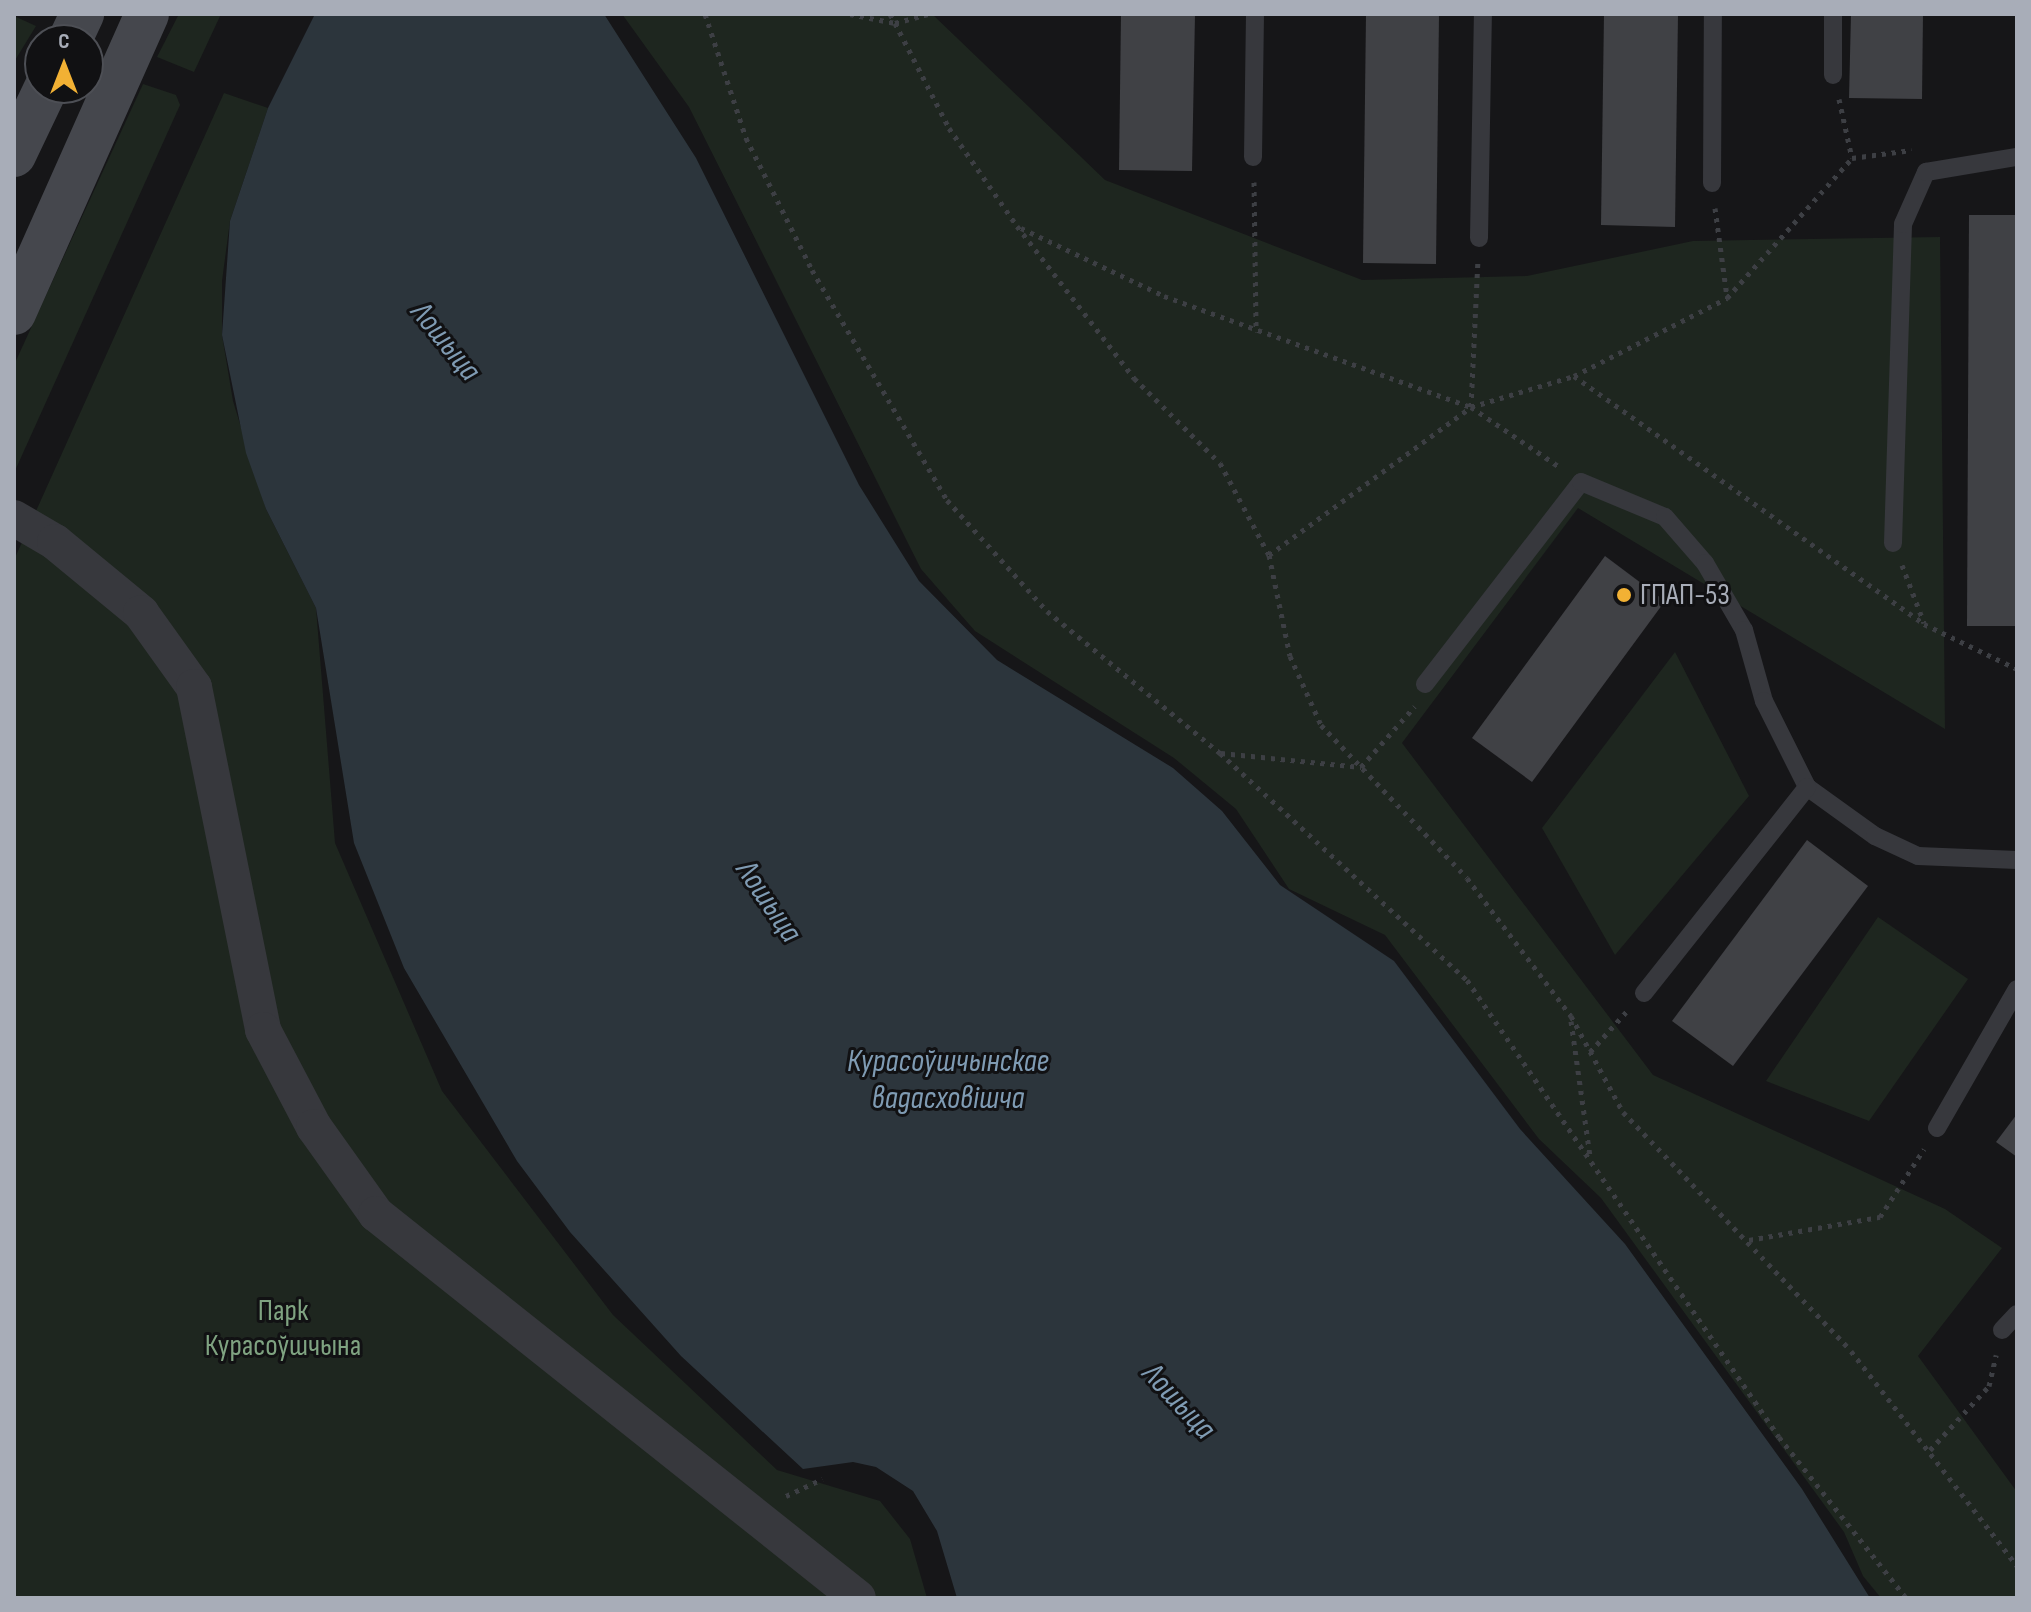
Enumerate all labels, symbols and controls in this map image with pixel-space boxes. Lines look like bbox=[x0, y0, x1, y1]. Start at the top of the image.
north arrow bbox=[24, 24, 104, 104]
text: С bbox=[58, 28, 70, 55]
water label: Лошыца bbox=[402, 295, 488, 389]
place label: ГПАП-53 bbox=[1640, 577, 1730, 613]
marker: ГПАП-53 bbox=[1615, 586, 1633, 604]
water label: Лошыца bbox=[727, 854, 809, 950]
water label: Курасоўшчынскае вадасховішча bbox=[847, 1044, 1049, 1119]
park label: Парк Курасоўшчына bbox=[205, 1293, 361, 1364]
water label: Лошыца bbox=[1133, 1356, 1223, 1448]

